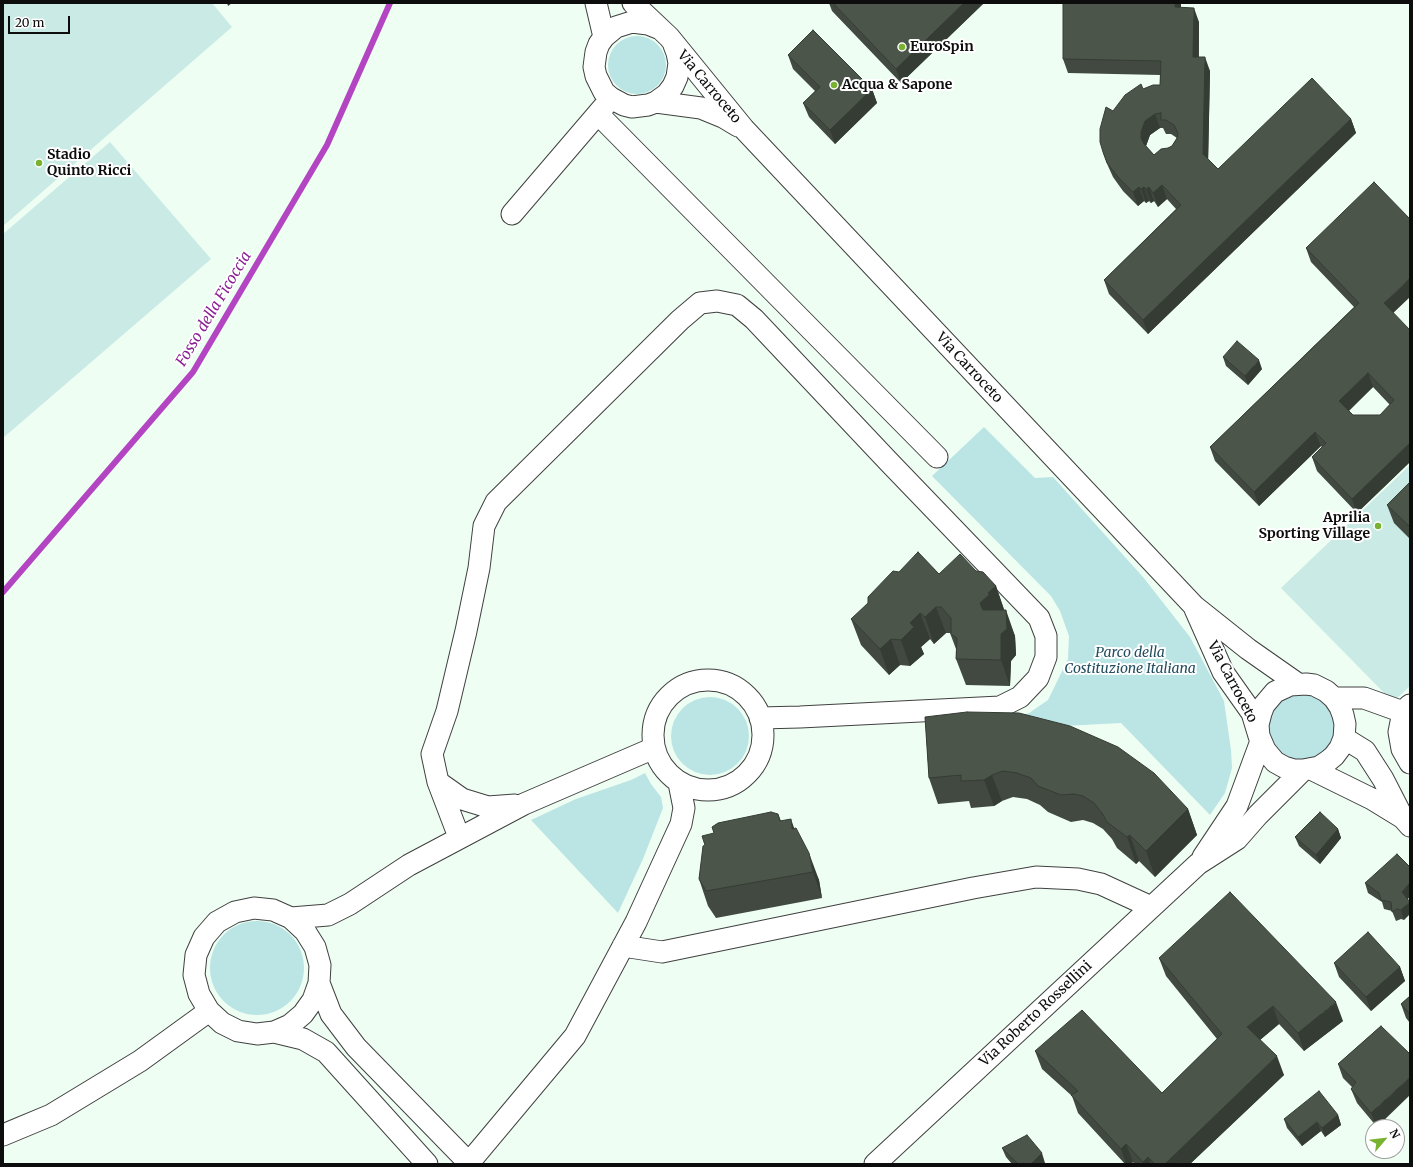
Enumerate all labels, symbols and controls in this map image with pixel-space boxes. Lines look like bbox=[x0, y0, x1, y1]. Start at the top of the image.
scale bar bbox=[10, 8, 72, 34]
text: 20 m bbox=[15, 15, 44, 30]
place label: EuroSpin bbox=[910, 39, 974, 55]
marker: EuroSpin bbox=[897, 42, 907, 52]
street label: Via Carroceto bbox=[674, 47, 744, 127]
place label: Acqua & Sapone bbox=[842, 77, 952, 93]
marker: Acqua & Sapone bbox=[829, 80, 839, 90]
place label: Stadio Quinto Ricci bbox=[47, 147, 131, 180]
marker: Stadio Quinto Ricci bbox=[34, 158, 44, 168]
water label: Fosso della Ficoccia bbox=[173, 248, 255, 370]
street label: Via Carroceto bbox=[932, 329, 1006, 407]
place label: Aprilia Sporting Village bbox=[1258, 510, 1370, 542]
marker: Aprilia Sporting Village bbox=[1373, 521, 1383, 531]
street label: Via Carroceto bbox=[1204, 638, 1260, 726]
park label: Parco della Costituzione Italiana bbox=[1064, 645, 1196, 678]
street label: Via Roberto Rossellini bbox=[976, 958, 1096, 1070]
north arrow bbox=[1365, 1119, 1405, 1159]
text: N bbox=[1386, 1127, 1403, 1141]

